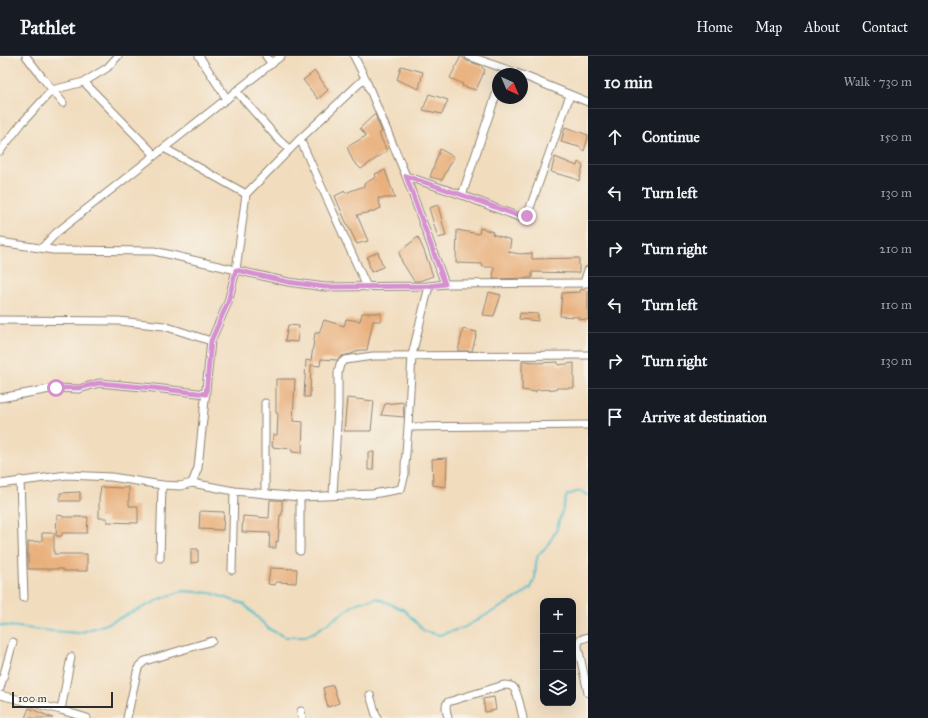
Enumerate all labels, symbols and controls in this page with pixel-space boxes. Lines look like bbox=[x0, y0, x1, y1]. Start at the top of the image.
text: Pathlet bbox=[20, 16, 76, 39]
text: Home bbox=[696, 19, 733, 36]
text: Map bbox=[755, 19, 782, 36]
text: About bbox=[804, 19, 840, 36]
text: Contact bbox=[862, 19, 908, 36]
north arrow bbox=[492, 68, 528, 104]
text: 10 min bbox=[604, 72, 652, 93]
text: Walk · 730 m bbox=[843, 74, 912, 90]
icon: ahead bbox=[604, 126, 626, 148]
text: Continue bbox=[642, 128, 700, 146]
text: 150 m bbox=[880, 129, 912, 145]
icon: left bbox=[604, 182, 626, 204]
text: Turn left bbox=[642, 184, 698, 202]
text: 130 m bbox=[880, 185, 912, 201]
route end bbox=[518, 207, 536, 225]
icon: right bbox=[604, 238, 626, 260]
text: Turn right bbox=[642, 240, 707, 258]
text: 210 m bbox=[879, 241, 912, 257]
icon: left bbox=[604, 294, 626, 316]
text: Turn left bbox=[642, 296, 698, 314]
text: 110 m bbox=[880, 297, 912, 313]
icon: right bbox=[604, 350, 626, 372]
text: Turn right bbox=[642, 352, 707, 370]
text: 130 m bbox=[880, 353, 912, 369]
route start bbox=[47, 379, 65, 397]
icon: arrive bbox=[604, 406, 626, 428]
text: Arrive at destination bbox=[642, 408, 767, 426]
map controls bbox=[540, 598, 576, 706]
button: + bbox=[540, 598, 576, 634]
button: − bbox=[540, 634, 576, 670]
button: layers bbox=[540, 670, 576, 706]
scale bar bbox=[12, 690, 113, 709]
text: 100 m bbox=[18, 692, 47, 705]

